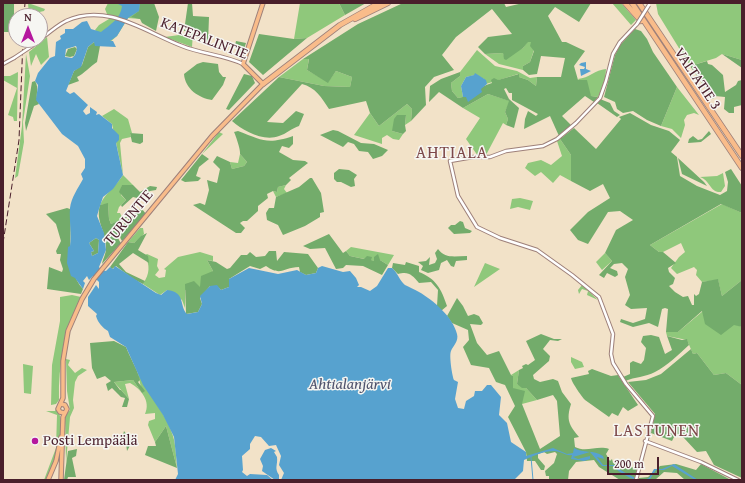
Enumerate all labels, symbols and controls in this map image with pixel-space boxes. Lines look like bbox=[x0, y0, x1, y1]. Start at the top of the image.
north arrow bbox=[8, 8, 48, 48]
text: N bbox=[24, 9, 32, 25]
street label: KATEPALINTIE bbox=[158, 14, 250, 64]
street label: VALTATIE 3 bbox=[670, 45, 724, 113]
district label: AHTIALA bbox=[416, 144, 488, 164]
street label: TURUNTIE bbox=[101, 186, 157, 250]
water label: Ahtialanjärvi bbox=[309, 375, 391, 395]
district label: LASTUNEN bbox=[614, 422, 700, 442]
place label: Posti Lempäälä bbox=[43, 432, 138, 450]
marker: Posti Lempäälä bbox=[30, 436, 40, 446]
scale bar bbox=[609, 449, 661, 475]
text: 200 m bbox=[614, 455, 644, 472]

